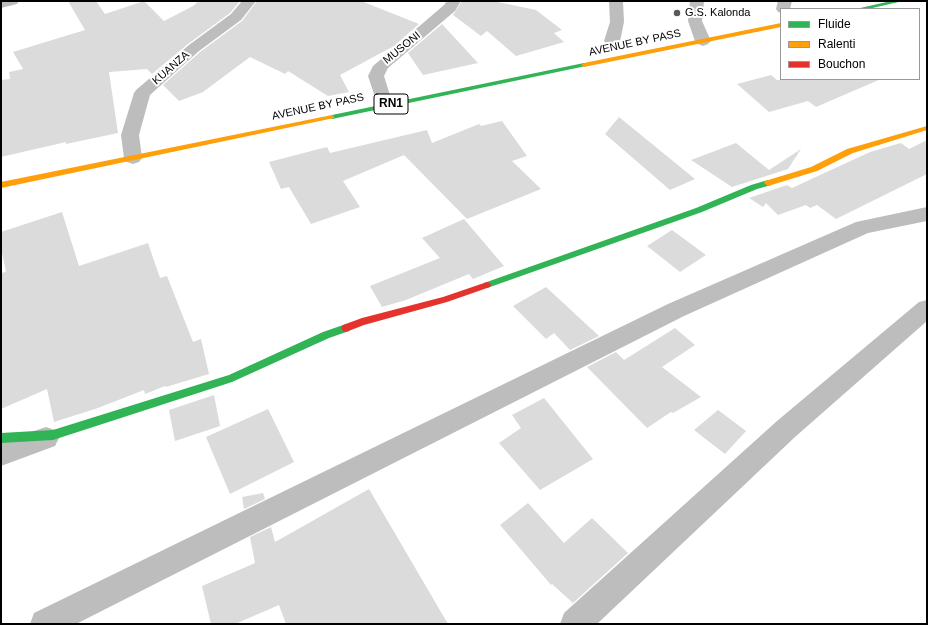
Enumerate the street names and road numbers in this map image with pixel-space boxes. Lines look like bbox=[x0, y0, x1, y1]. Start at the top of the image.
street label: AVENUE BY PASS bbox=[588, 27, 682, 59]
street label: MUSONI bbox=[381, 29, 423, 67]
street label: KUANZA bbox=[150, 48, 192, 88]
street label: AVENUE BY PASS bbox=[271, 91, 365, 123]
road number: RN1 bbox=[374, 94, 408, 114]

